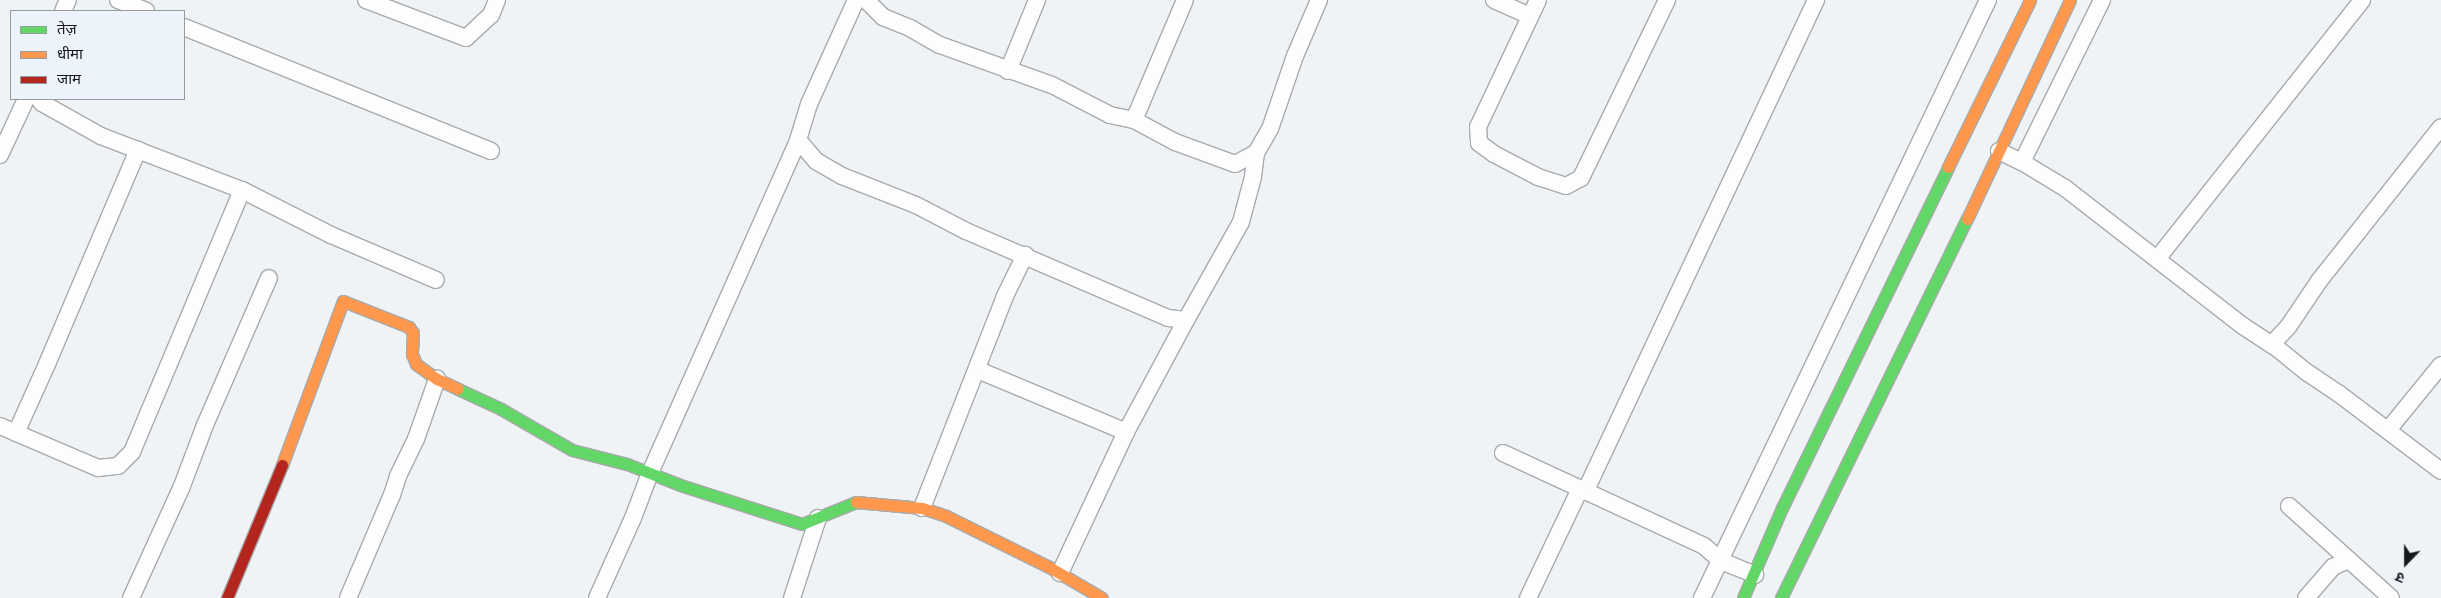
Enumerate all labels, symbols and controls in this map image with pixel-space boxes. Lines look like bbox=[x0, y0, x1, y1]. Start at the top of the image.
legend bbox=[10, 10, 185, 100]
text: तेज़ bbox=[57, 20, 77, 38]
text: धीमा bbox=[57, 45, 83, 63]
text: जाम bbox=[57, 70, 81, 88]
north arrow bbox=[2381, 538, 2431, 588]
text: उ bbox=[2393, 568, 2407, 587]

